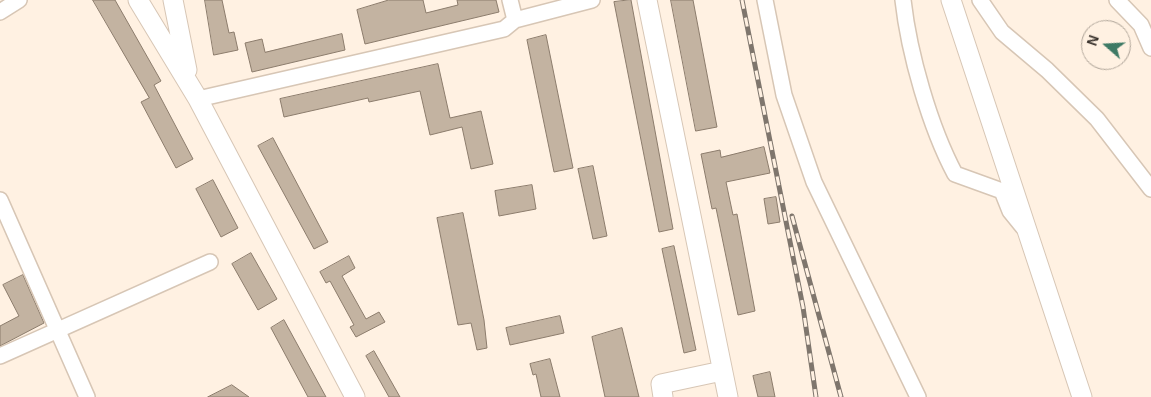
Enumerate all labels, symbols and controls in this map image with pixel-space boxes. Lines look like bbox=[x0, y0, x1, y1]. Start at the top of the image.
north arrow bbox=[1081, 20, 1131, 70]
text: N bbox=[1084, 33, 1102, 48]

